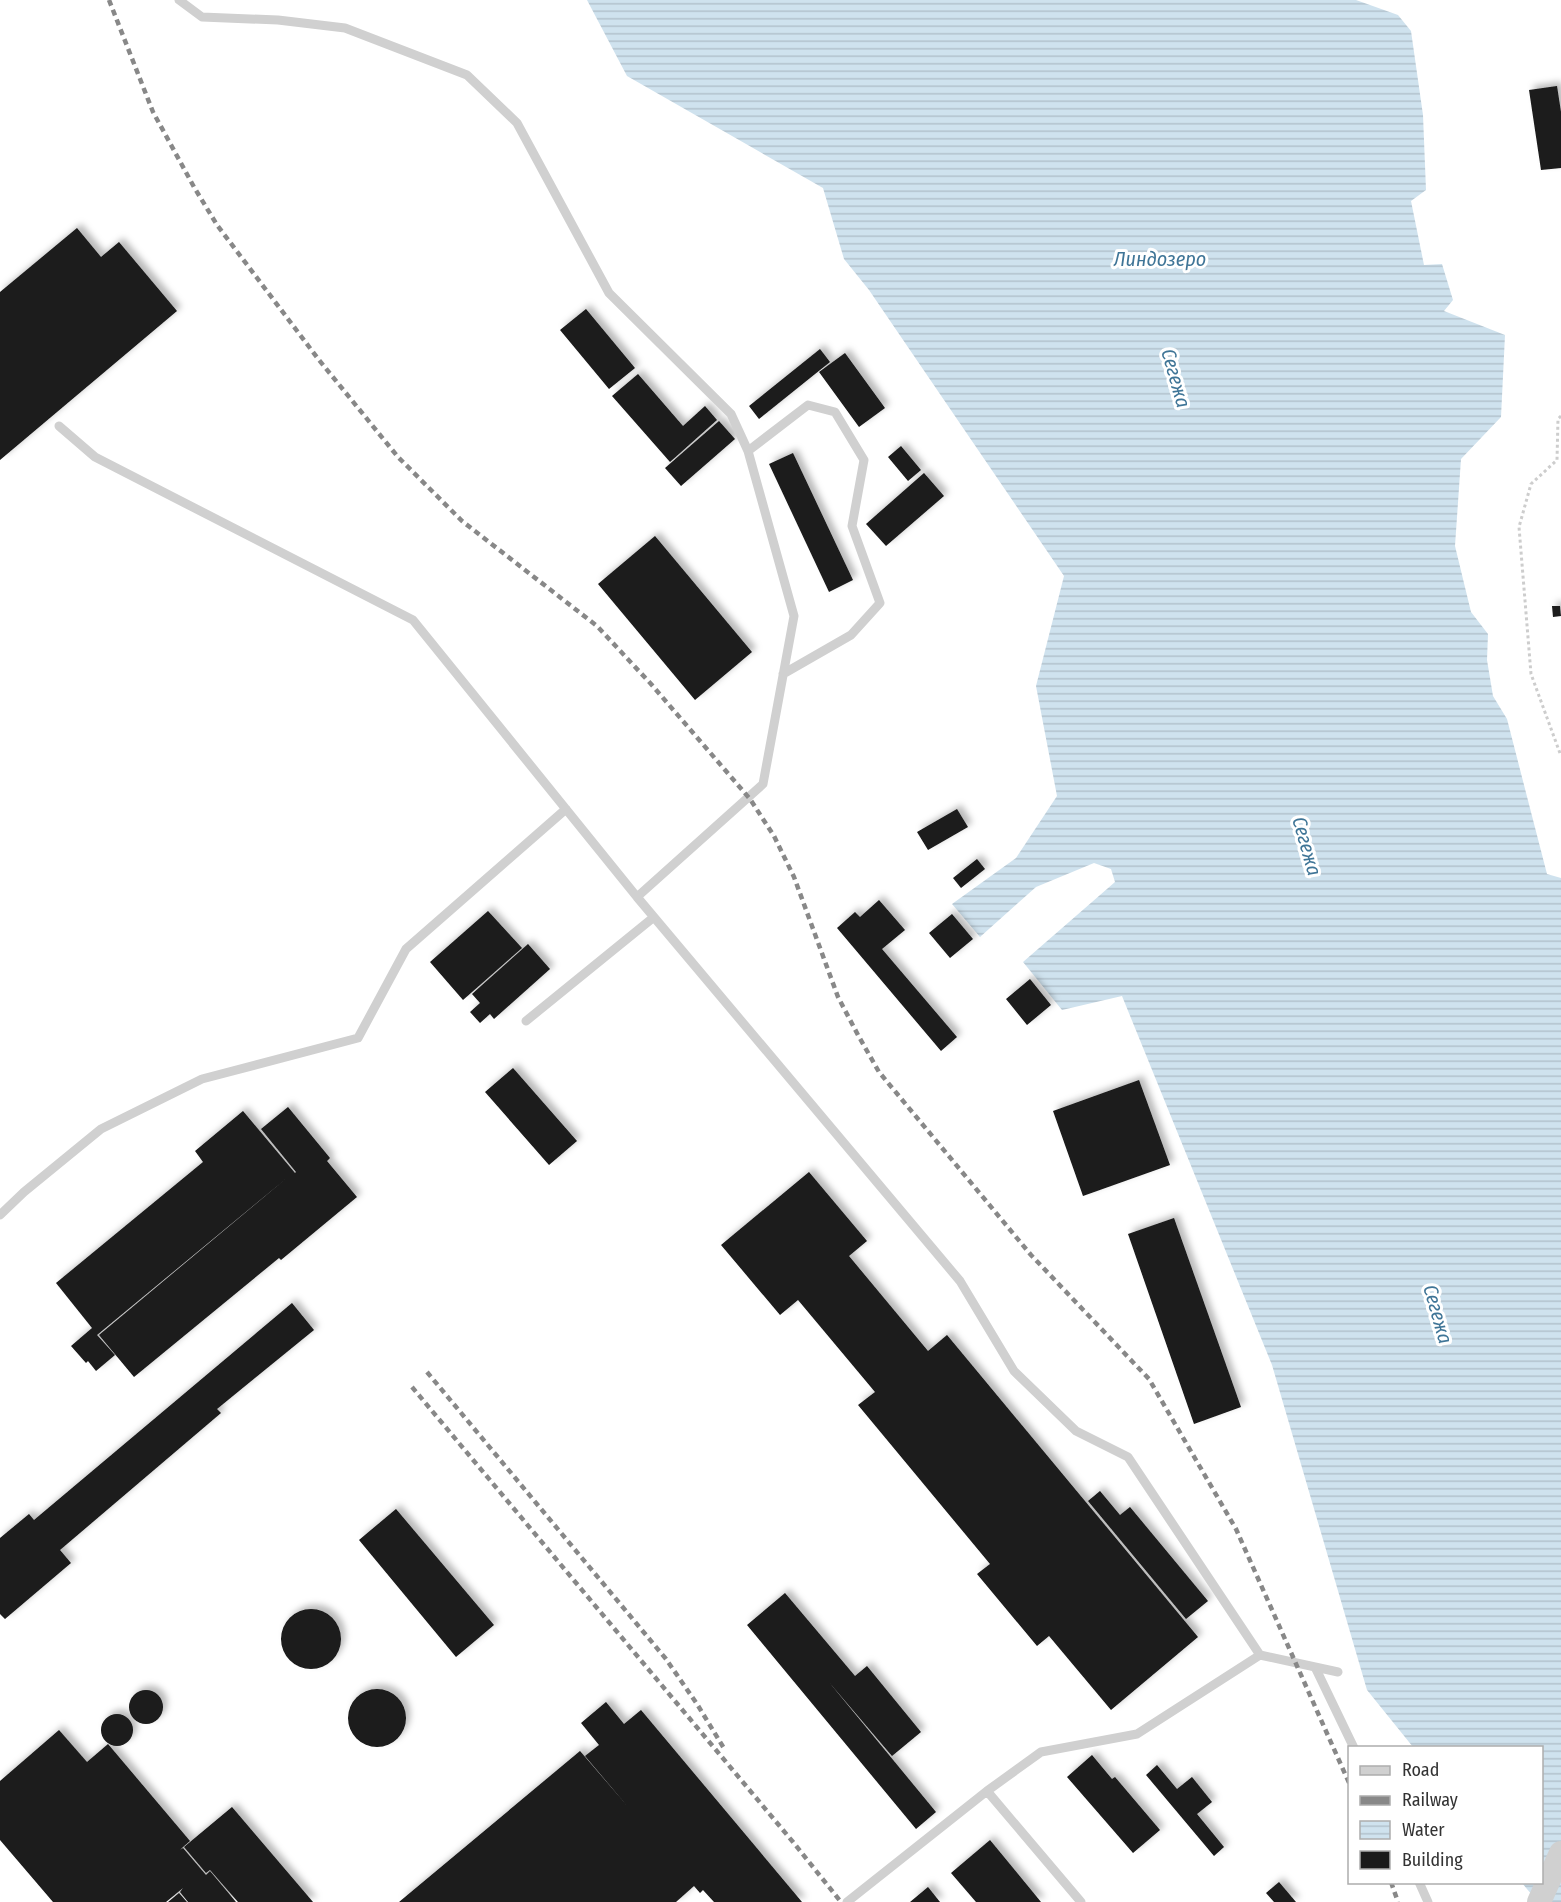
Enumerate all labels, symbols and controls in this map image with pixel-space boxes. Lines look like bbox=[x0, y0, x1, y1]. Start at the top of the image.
water label: Линдозеро bbox=[1113, 247, 1206, 271]
water label: Сегежа bbox=[1156, 346, 1196, 410]
water label: Сегежа bbox=[1287, 814, 1327, 878]
water label: Сегежа bbox=[1418, 1282, 1458, 1346]
legend bbox=[1348, 1746, 1543, 1884]
text: Road bbox=[1402, 1759, 1439, 1781]
text: Railway bbox=[1402, 1789, 1458, 1811]
text: Water bbox=[1402, 1819, 1445, 1841]
text: Building bbox=[1402, 1849, 1463, 1871]

